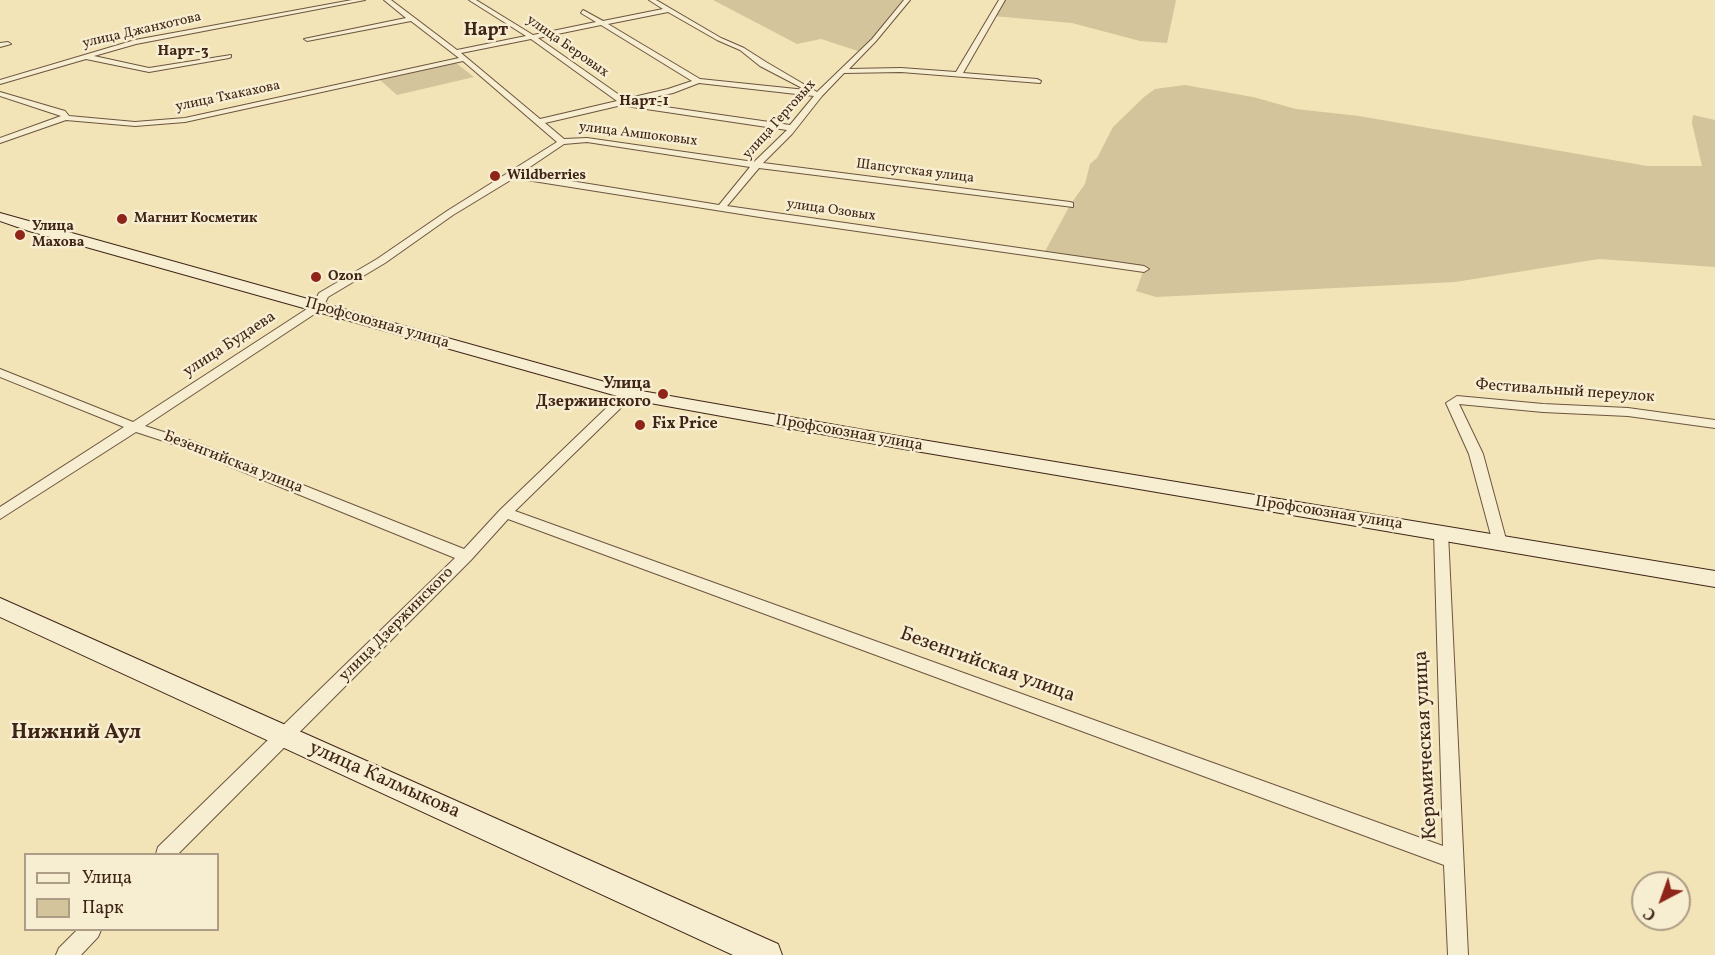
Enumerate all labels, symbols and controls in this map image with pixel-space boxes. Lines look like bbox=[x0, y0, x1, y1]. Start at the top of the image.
street label: улица Джанхотова bbox=[81, 9, 203, 53]
street label: улица Беровых bbox=[523, 12, 611, 82]
district label: Нарт bbox=[464, 21, 508, 43]
district label: Нарт-3 bbox=[157, 43, 209, 61]
street label: улица Герговых bbox=[740, 77, 820, 163]
street label: улица Тхакахова bbox=[174, 78, 282, 116]
district label: Нарт-1 bbox=[619, 93, 669, 111]
street label: улица Амшоковых bbox=[578, 119, 698, 151]
street label: Шапсугская улица bbox=[855, 156, 975, 188]
place label: Wildberries bbox=[507, 168, 586, 184]
marker: Wildberries bbox=[488, 169, 502, 183]
street label: улица Озовых bbox=[785, 196, 877, 226]
place label: Магнит Косметик bbox=[134, 211, 257, 227]
marker: Магнит Косметик bbox=[115, 212, 129, 226]
place label: Улица Махова bbox=[32, 219, 84, 252]
marker: Улица Махова bbox=[13, 228, 27, 242]
place label: Ozon bbox=[328, 269, 363, 285]
marker: Ozon bbox=[309, 270, 323, 284]
street label: Профсоюзная улица bbox=[303, 294, 451, 354]
street label: улица Будаева bbox=[180, 308, 280, 382]
place label: Улица Дзержинского bbox=[536, 375, 651, 413]
street label: Фестивальный переулок bbox=[1475, 376, 1655, 408]
marker: Улица Дзержинского bbox=[656, 387, 670, 401]
street label: Профсоюзная улица bbox=[774, 412, 924, 456]
place label: Fix Price bbox=[652, 415, 718, 435]
marker: Fix Price bbox=[633, 418, 647, 432]
street label: Безенгийская улица bbox=[161, 428, 305, 498]
street label: Профсоюзная улица bbox=[1254, 493, 1404, 535]
street label: улица Дзержинского bbox=[336, 564, 458, 686]
street label: Безенгийская улица bbox=[896, 623, 1078, 709]
street label: Керамическая улица bbox=[1410, 650, 1444, 840]
district label: Нижний Аул bbox=[11, 721, 141, 747]
street label: улица Калмыкова bbox=[305, 737, 463, 825]
legend bbox=[24, 853, 219, 931]
text: Улица bbox=[82, 866, 132, 891]
north arrow bbox=[1631, 871, 1691, 931]
text: Парк bbox=[82, 896, 124, 921]
text: С bbox=[1639, 901, 1662, 925]

